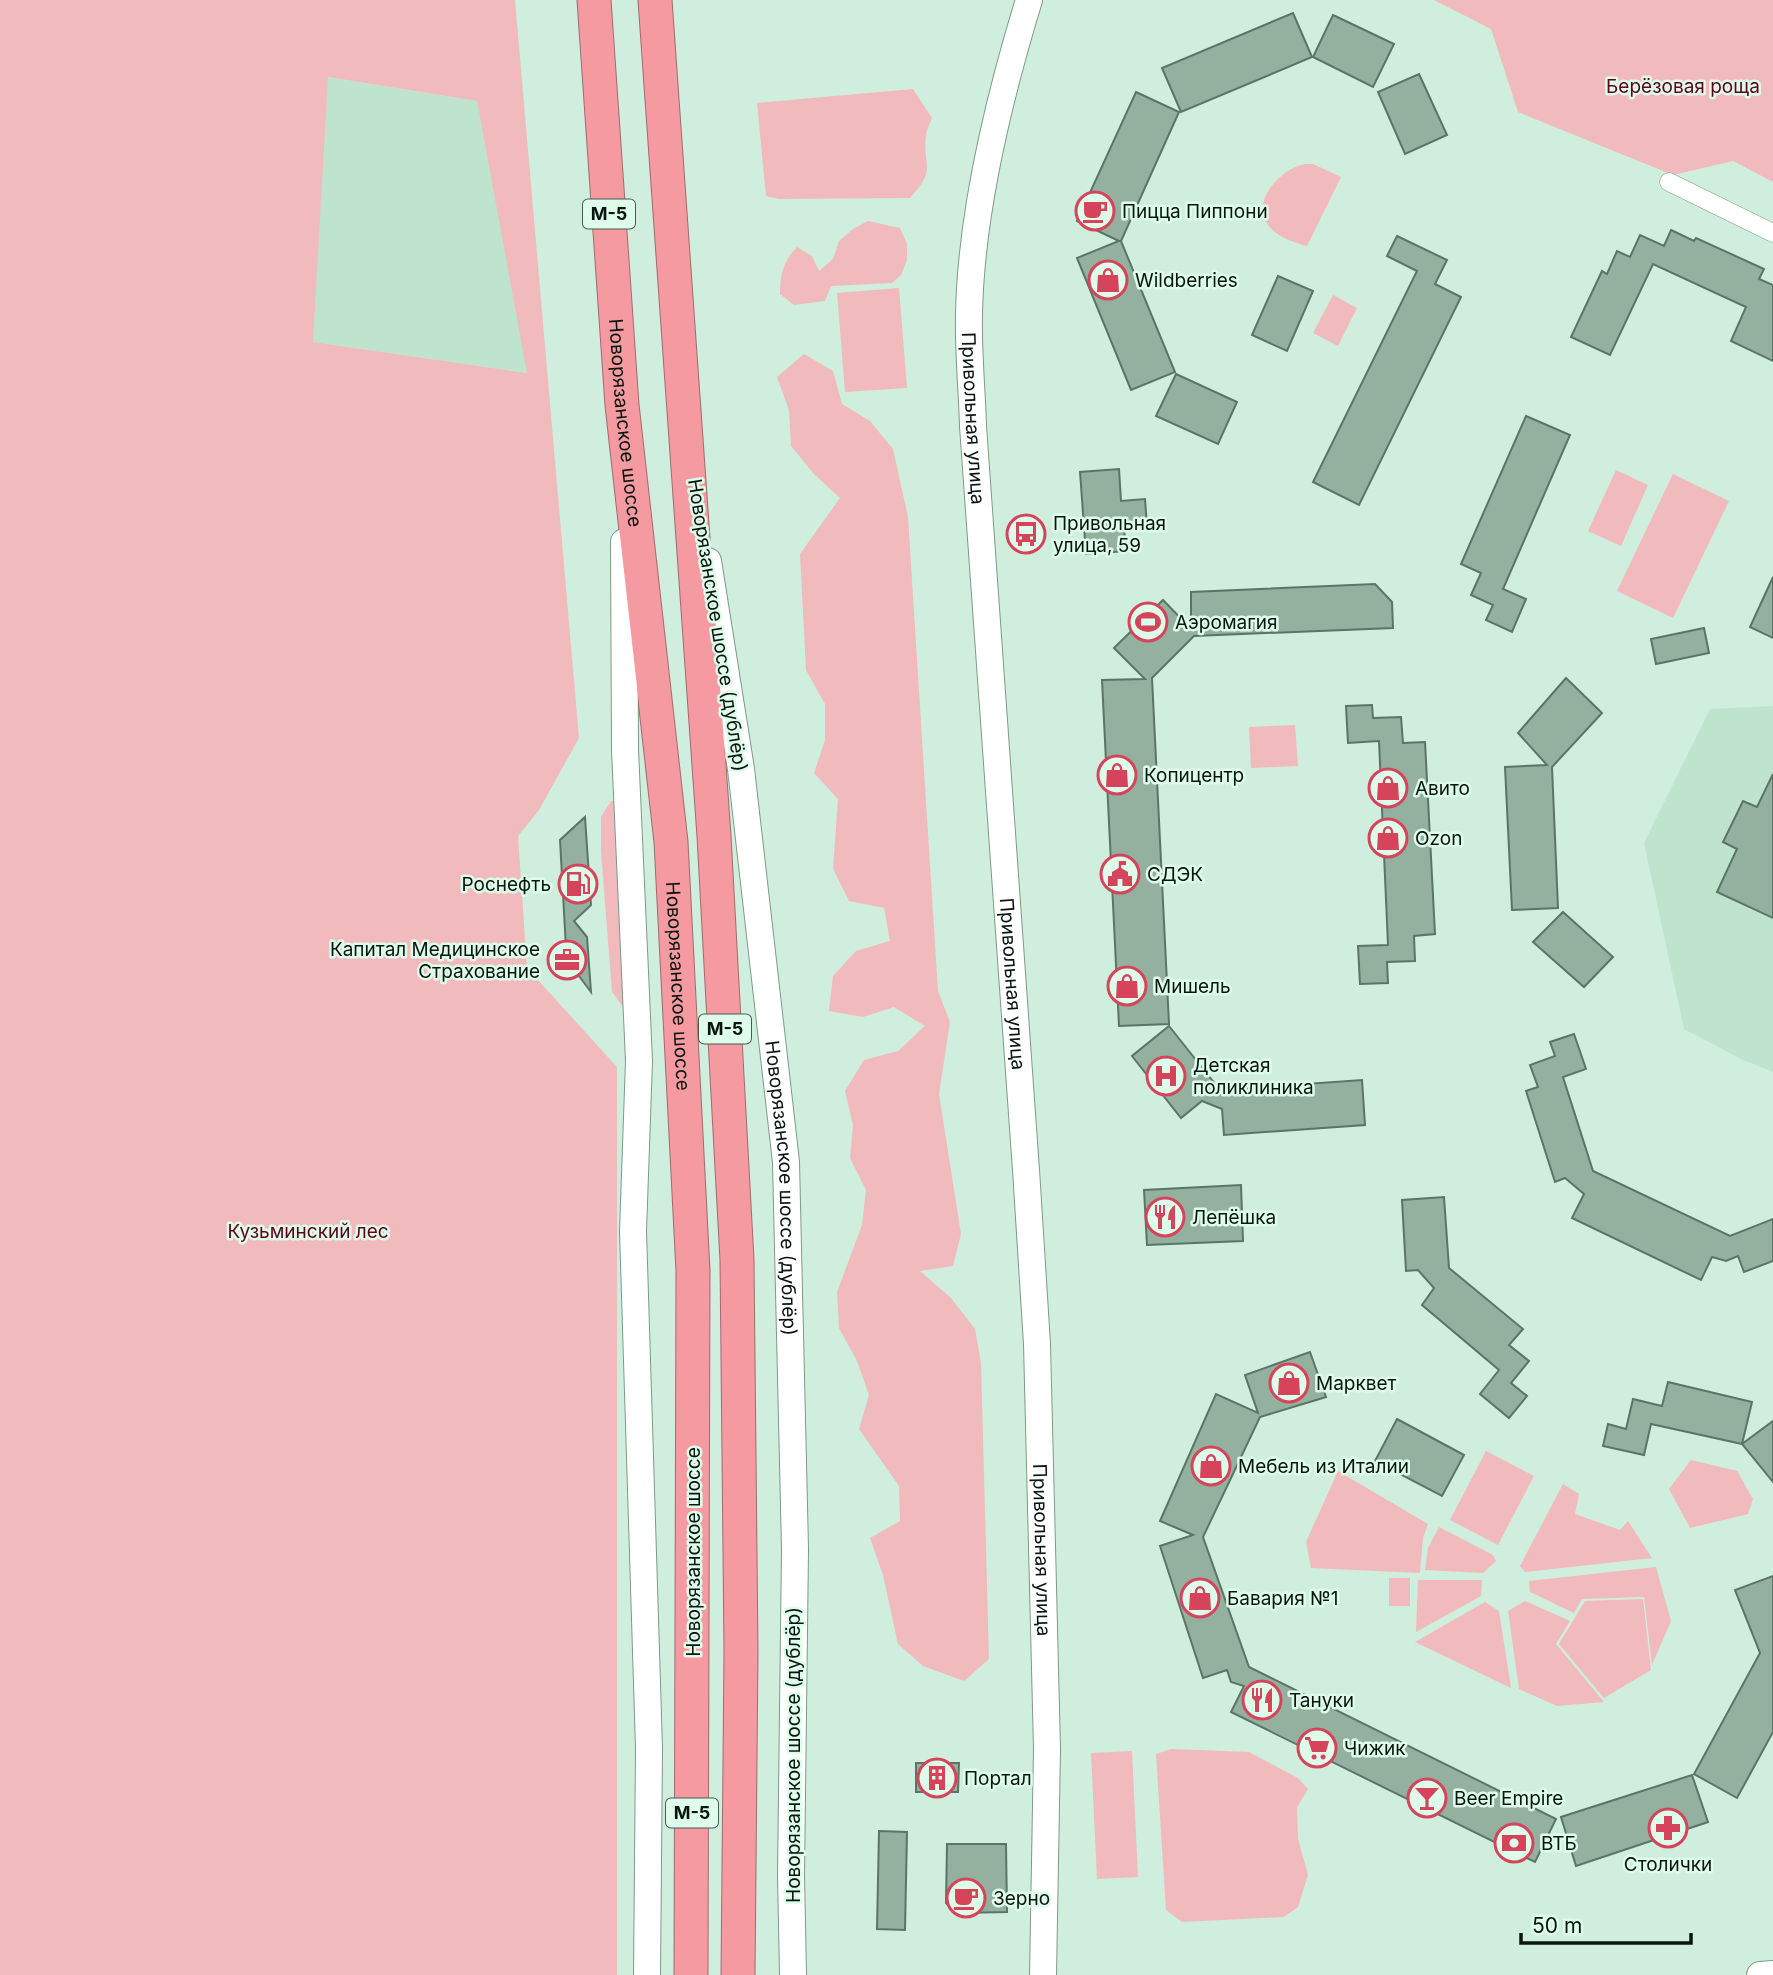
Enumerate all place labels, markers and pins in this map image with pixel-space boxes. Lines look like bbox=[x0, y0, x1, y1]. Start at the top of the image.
cafe icon: Пицца Пиппони bbox=[1074, 190, 1116, 232]
place label: Пицца Пиппони bbox=[1122, 200, 1268, 223]
shop icon: Wildberries bbox=[1087, 259, 1129, 301]
place label: Wildberries bbox=[1135, 269, 1238, 292]
place label: Привольная улица, 59 bbox=[1053, 512, 1166, 557]
bus stop icon: Привольная улица, 59 bbox=[1005, 513, 1047, 555]
sports icon: Аэромагия bbox=[1127, 601, 1169, 643]
place label: Аэромагия bbox=[1175, 611, 1278, 634]
shop icon: Копицентр bbox=[1096, 754, 1138, 796]
place label: Копицентр bbox=[1144, 764, 1244, 787]
shop icon: Авито bbox=[1367, 767, 1409, 809]
place label: Авито bbox=[1415, 777, 1470, 800]
shop icon: Ozon bbox=[1367, 817, 1409, 859]
place label: Ozon bbox=[1415, 827, 1462, 850]
public building icon: СДЭК bbox=[1099, 853, 1141, 895]
fuel station icon: Роснефть bbox=[557, 863, 599, 905]
place label: СДЭК bbox=[1147, 863, 1203, 886]
place label: Роснефть bbox=[462, 873, 551, 896]
place label: Капитал Медицинское Страхование bbox=[330, 938, 540, 983]
office icon: Капитал Медицинское Страхование bbox=[546, 939, 588, 981]
shop icon: Мишель bbox=[1106, 965, 1148, 1007]
place label: Мишель bbox=[1154, 975, 1231, 998]
place label: Детская поликлиника bbox=[1193, 1054, 1314, 1099]
hospital icon: Детская поликлиника bbox=[1145, 1055, 1187, 1097]
restaurant icon: Лепёшка bbox=[1144, 1196, 1186, 1238]
place label: Лепёшка bbox=[1192, 1206, 1276, 1229]
shop icon: Марквет bbox=[1268, 1362, 1310, 1404]
place label: Марквет bbox=[1316, 1372, 1397, 1395]
shop icon: Мебель из Италии bbox=[1190, 1445, 1232, 1487]
place label: Мебель из Италии bbox=[1238, 1455, 1409, 1478]
shop icon: Бавария №1 bbox=[1179, 1577, 1221, 1619]
place label: Бавария №1 bbox=[1227, 1587, 1339, 1610]
restaurant icon: Тануки bbox=[1241, 1679, 1283, 1721]
place label: Тануки bbox=[1289, 1689, 1354, 1712]
supermarket icon: Чижик bbox=[1296, 1727, 1338, 1769]
place label: Чижик bbox=[1344, 1737, 1406, 1760]
building icon: Портал bbox=[916, 1757, 958, 1799]
place label: Портал bbox=[964, 1767, 1032, 1790]
bar icon: Beer Empire bbox=[1406, 1777, 1448, 1819]
place label: Beer Empire bbox=[1454, 1787, 1563, 1810]
pharmacy icon: Столички bbox=[1647, 1807, 1689, 1849]
bank icon: ВТБ bbox=[1493, 1822, 1535, 1864]
place label: ВТБ bbox=[1541, 1832, 1577, 1855]
place label: Столички bbox=[1624, 1853, 1712, 1876]
cafe icon: Зерно bbox=[945, 1877, 987, 1919]
place label: Зерно bbox=[993, 1887, 1050, 1910]

